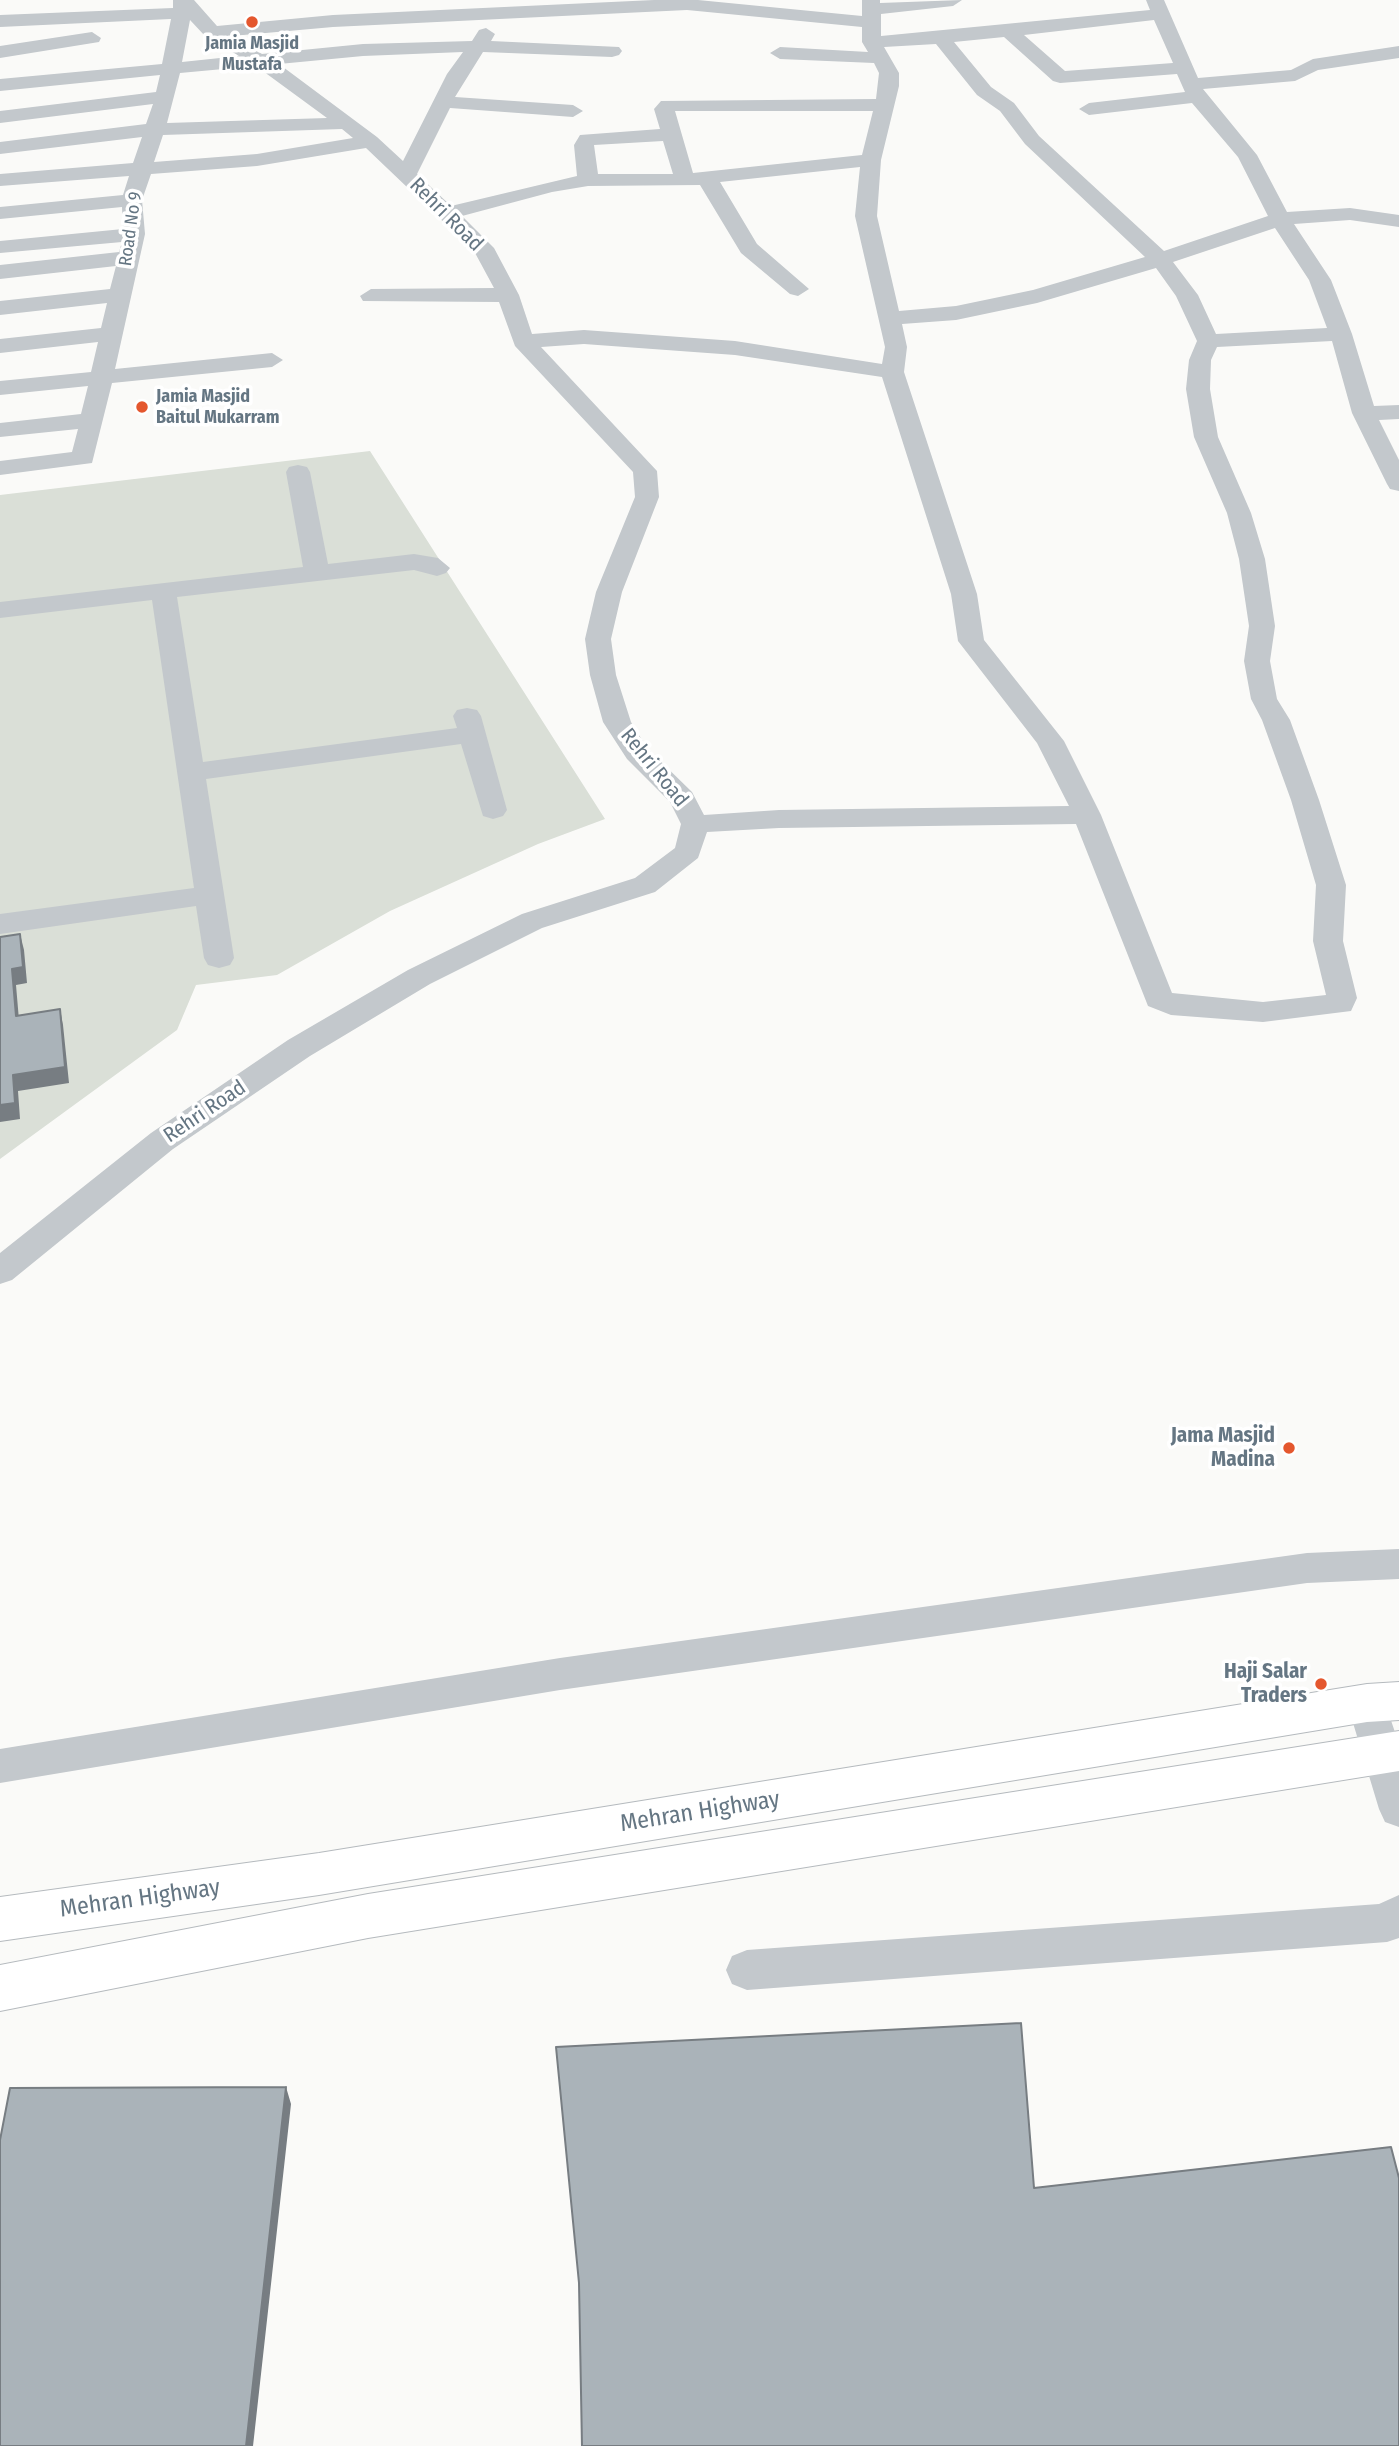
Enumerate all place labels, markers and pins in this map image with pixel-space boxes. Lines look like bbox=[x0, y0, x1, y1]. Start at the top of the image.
marker: Jamia Masjid Mustafa bbox=[244, 14, 260, 30]
place label: Jamia Masjid Mustafa bbox=[205, 33, 299, 76]
place label: Jamia Masjid Baitul Mukarram bbox=[156, 386, 279, 428]
marker: Jamia Masjid Baitul Mukarram bbox=[134, 399, 150, 415]
place label: Jama Masjid Madina bbox=[1171, 1423, 1275, 1473]
marker: Jama Masjid Madina bbox=[1281, 1440, 1297, 1456]
place label: Haji Salar Traders bbox=[1224, 1659, 1307, 1709]
marker: Haji Salar Traders bbox=[1313, 1676, 1329, 1692]

